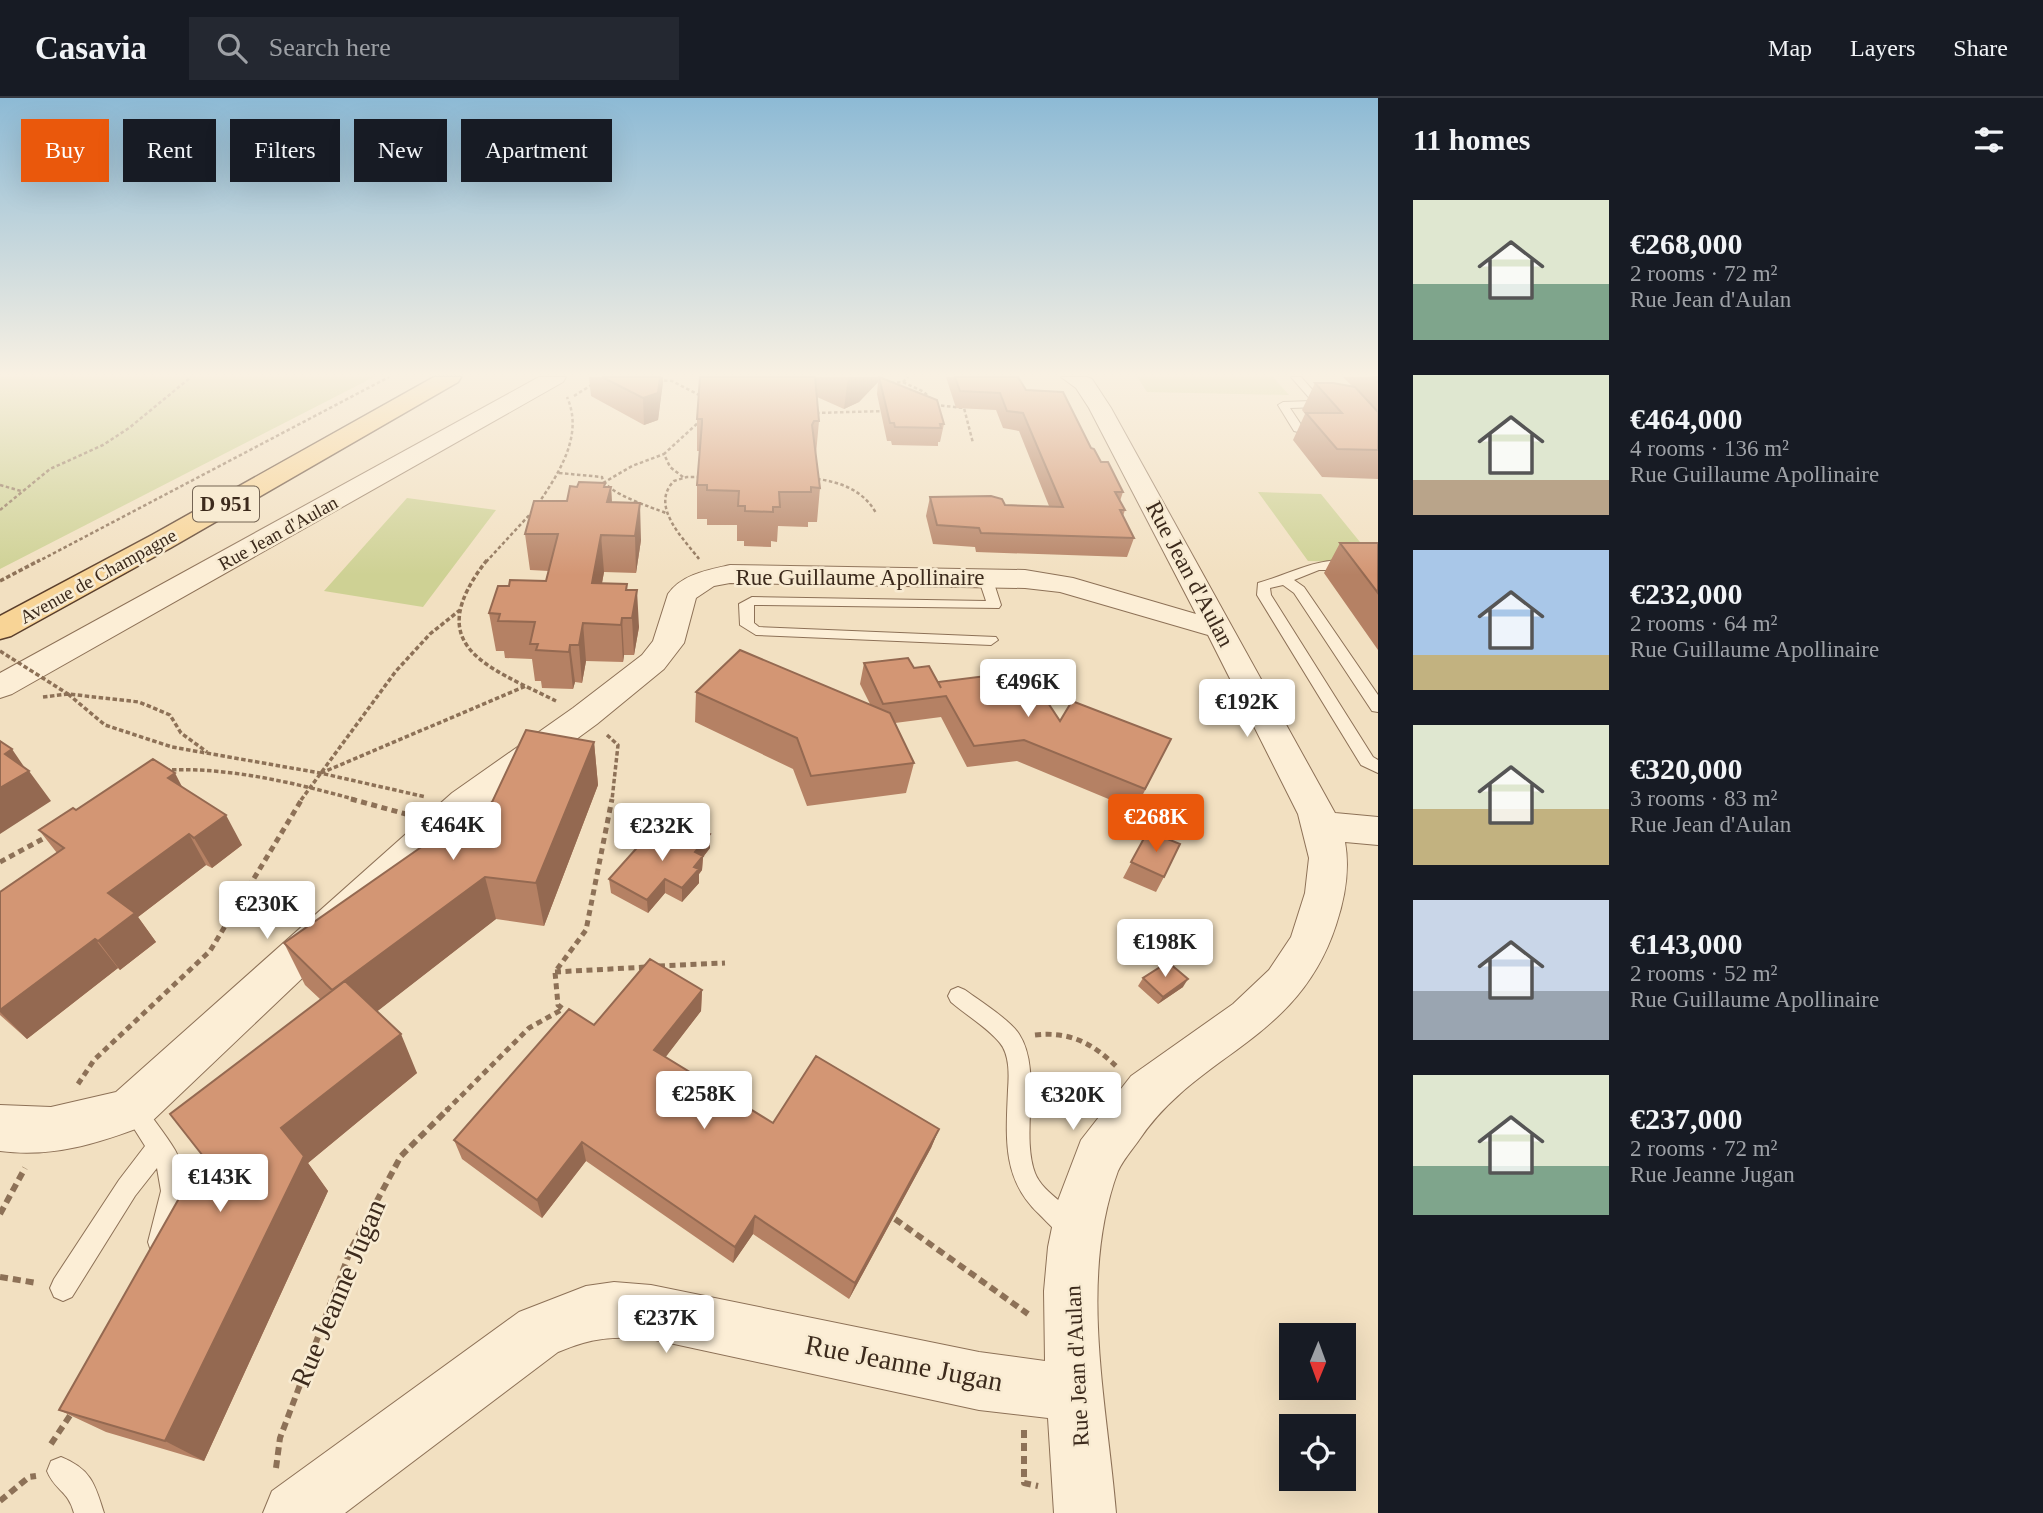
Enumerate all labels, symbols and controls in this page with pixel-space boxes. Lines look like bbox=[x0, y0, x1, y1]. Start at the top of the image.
search box bbox=[189, 17, 679, 80]
icon: search bbox=[213, 29, 251, 67]
text: Casavia bbox=[35, 30, 147, 66]
text: Search here bbox=[269, 33, 391, 62]
text: Map bbox=[1768, 35, 1812, 61]
text: Layers bbox=[1850, 35, 1915, 61]
text: Share bbox=[1953, 35, 2008, 61]
chip: Buy bbox=[21, 119, 109, 182]
chip: Rent bbox=[123, 119, 216, 182]
chip: Filters bbox=[230, 119, 340, 182]
chip: New bbox=[354, 119, 447, 182]
chip: Apartment bbox=[461, 119, 612, 182]
icon: filters bbox=[1970, 121, 2008, 159]
text: 11 homes bbox=[1413, 123, 1531, 156]
text: €268,000 bbox=[1630, 227, 1743, 260]
icon: home bbox=[1469, 228, 1553, 312]
text: 2 rooms · 72 m² bbox=[1630, 261, 1777, 286]
text: Rue Jean d'Aulan bbox=[1630, 287, 1791, 312]
text: €464,000 bbox=[1630, 402, 1743, 435]
icon: home bbox=[1469, 403, 1553, 487]
text: 4 rooms · 136 m² bbox=[1630, 436, 1789, 461]
text: Rue Guillaume Apollinaire bbox=[1630, 462, 1879, 487]
road number: D 951 bbox=[193, 486, 259, 522]
street label: Rue Jean d'Aulan bbox=[215, 491, 342, 574]
street label: Rue Jean d'Aulan bbox=[1141, 497, 1239, 652]
street label: Avenue de Champagne bbox=[16, 524, 180, 628]
street label: Rue Guillaume Apollinaire bbox=[735, 565, 985, 590]
text: €232,000 bbox=[1630, 577, 1743, 610]
icon: home bbox=[1469, 578, 1553, 662]
text: 2 rooms · 64 m² bbox=[1630, 611, 1777, 636]
text: Rue Guillaume Apollinaire bbox=[1630, 637, 1879, 662]
pin: €496K bbox=[979, 660, 1077, 719]
text: €496K bbox=[996, 669, 1060, 694]
pin: €192K bbox=[1198, 680, 1296, 739]
text: €192K bbox=[1215, 689, 1279, 714]
text: €320,000 bbox=[1630, 752, 1743, 785]
icon: home bbox=[1469, 753, 1553, 837]
text: 3 rooms · 83 m² bbox=[1630, 786, 1777, 811]
pin: €268K bbox=[1107, 794, 1205, 854]
pin: €464K bbox=[404, 802, 502, 862]
pin: €232K bbox=[613, 804, 711, 863]
text: €268K bbox=[1124, 804, 1188, 829]
text: €464K bbox=[421, 812, 485, 837]
text: Rue Jean d'Aulan bbox=[1630, 812, 1791, 837]
text: €232K bbox=[630, 813, 694, 838]
pin: €230K bbox=[218, 882, 316, 941]
text: €230K bbox=[235, 891, 299, 916]
pin: €198K bbox=[1116, 920, 1214, 979]
text: €143,000 bbox=[1630, 927, 1743, 960]
icon: home bbox=[1469, 928, 1553, 1012]
text: €198K bbox=[1133, 929, 1197, 954]
text: 2 rooms · 52 m² bbox=[1630, 961, 1777, 986]
text: Rue Guillaume Apollinaire bbox=[1630, 987, 1879, 1012]
pin: €258K bbox=[655, 1072, 753, 1131]
pin: €320K bbox=[1024, 1072, 1122, 1132]
text: €258K bbox=[672, 1081, 736, 1106]
text: €320K bbox=[1041, 1082, 1105, 1107]
text: €237,000 bbox=[1630, 1102, 1743, 1135]
icon: home bbox=[1469, 1103, 1553, 1187]
text: 2 rooms · 72 m² bbox=[1630, 1136, 1777, 1161]
pin: €143K bbox=[171, 1154, 269, 1214]
text: Rue Jeanne Jugan bbox=[1630, 1162, 1795, 1187]
text: €143K bbox=[188, 1164, 252, 1189]
street label: Rue Jeanne Jugan bbox=[285, 1195, 391, 1391]
street label: Rue Jean d'Aulan bbox=[1060, 1284, 1094, 1447]
pin: €237K bbox=[617, 1296, 715, 1355]
text: €237K bbox=[634, 1305, 698, 1330]
north arrow bbox=[1279, 1323, 1356, 1400]
map controls bbox=[1279, 1323, 1356, 1491]
street label: Rue Jeanne Jugan bbox=[803, 1329, 1005, 1397]
button: locate bbox=[1279, 1414, 1356, 1491]

